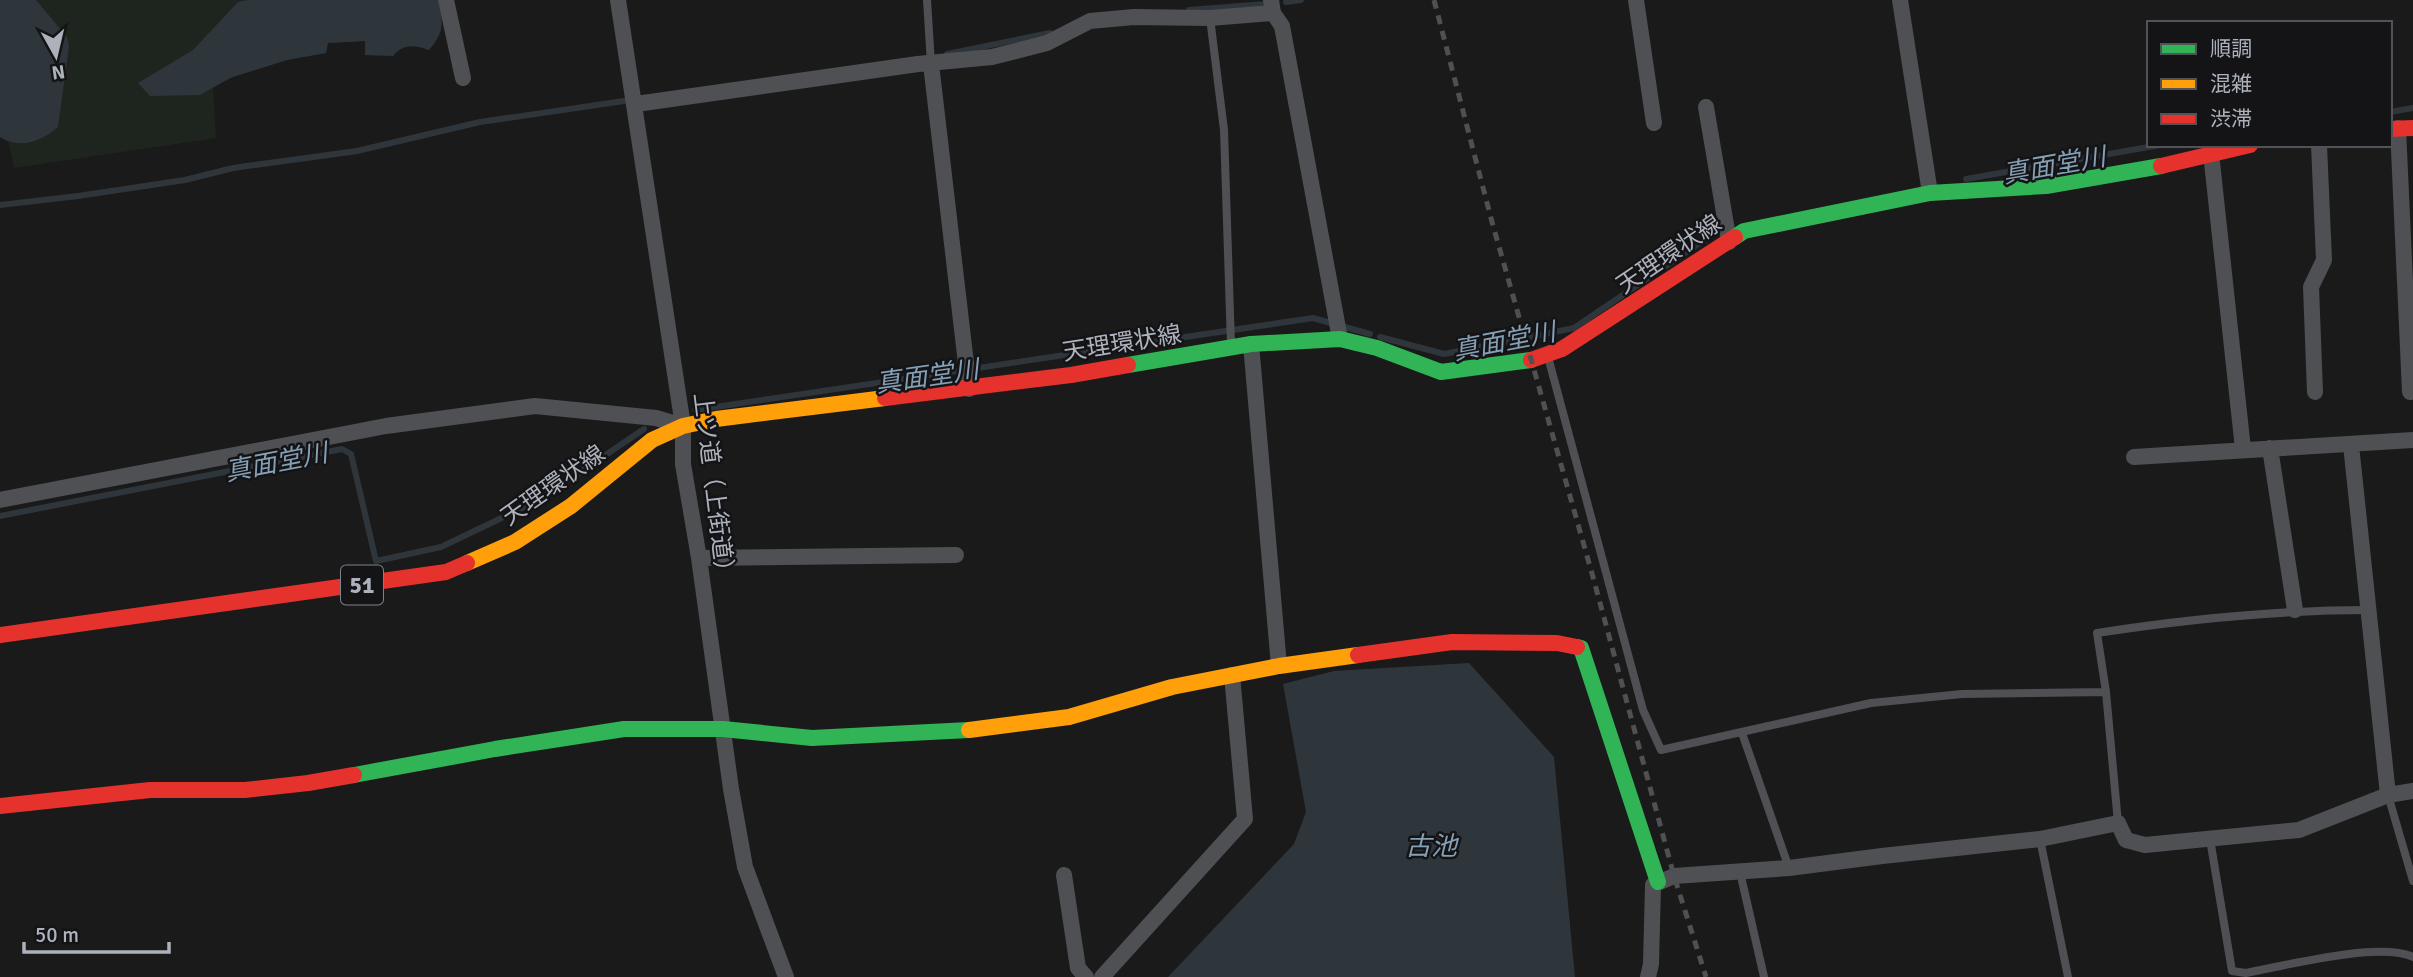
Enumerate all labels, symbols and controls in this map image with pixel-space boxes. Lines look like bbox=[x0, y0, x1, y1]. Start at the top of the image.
north arrow bbox=[21, 21, 91, 91]
legend bbox=[2147, 21, 2392, 147]
text: 順調 bbox=[2210, 36, 2252, 62]
text: N bbox=[50, 59, 66, 85]
text: 混雑 bbox=[2210, 71, 2252, 97]
text: 渋滞 bbox=[2210, 106, 2252, 132]
water label: 真面堂川 bbox=[2000, 141, 2111, 191]
street label: 天理環状線 bbox=[1611, 208, 1727, 300]
water label: 真面堂川 bbox=[1450, 316, 1561, 368]
street label: 天理環状線 bbox=[1060, 319, 1184, 367]
water label: 真面堂川 bbox=[873, 353, 984, 400]
street label: 上ツ道（上街道） bbox=[687, 391, 741, 585]
water label: 真面堂川 bbox=[222, 437, 333, 489]
street label: 天理環状線 bbox=[495, 438, 611, 532]
road number: 51 bbox=[341, 566, 383, 604]
water label: 古池 bbox=[1405, 831, 1460, 863]
scale bar bbox=[24, 911, 170, 955]
text: 50 m bbox=[35, 922, 79, 948]

